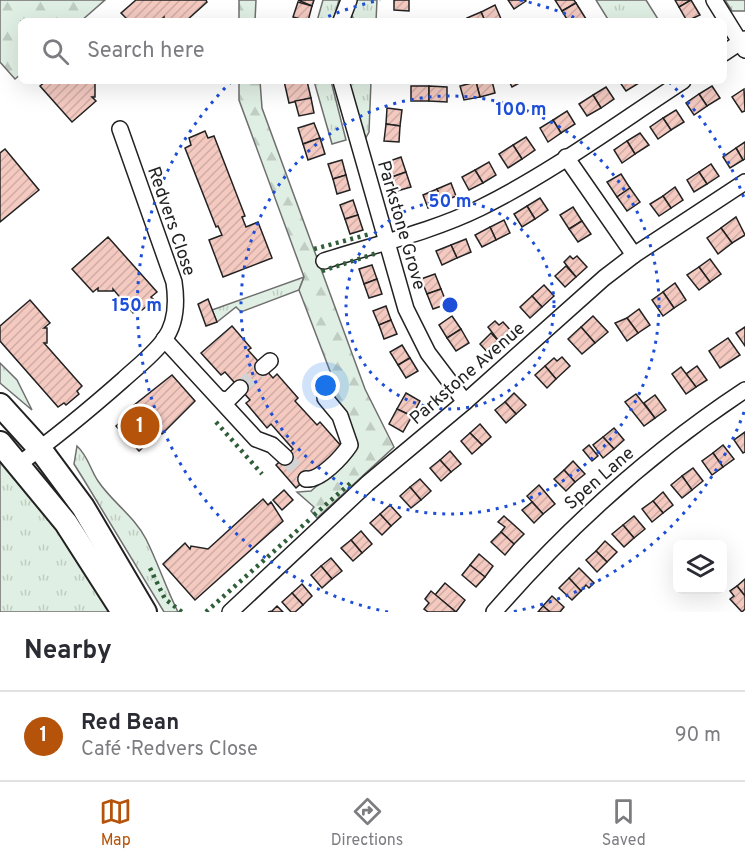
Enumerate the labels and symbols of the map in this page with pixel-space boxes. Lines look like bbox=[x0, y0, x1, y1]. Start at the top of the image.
text: 100 m bbox=[495, 99, 547, 122]
street label: Parkstone Grove bbox=[371, 158, 430, 293]
street label: Redvers Close bbox=[141, 164, 200, 279]
text: 50 m bbox=[428, 191, 472, 214]
text: 150 m bbox=[112, 295, 162, 318]
centre of rings bbox=[440, 295, 460, 315]
street label: Parkstone Avenue bbox=[406, 318, 530, 431]
your location bbox=[311, 371, 340, 400]
pin: 1 bbox=[120, 404, 160, 448]
street label: Spen Lane bbox=[560, 442, 640, 516]

